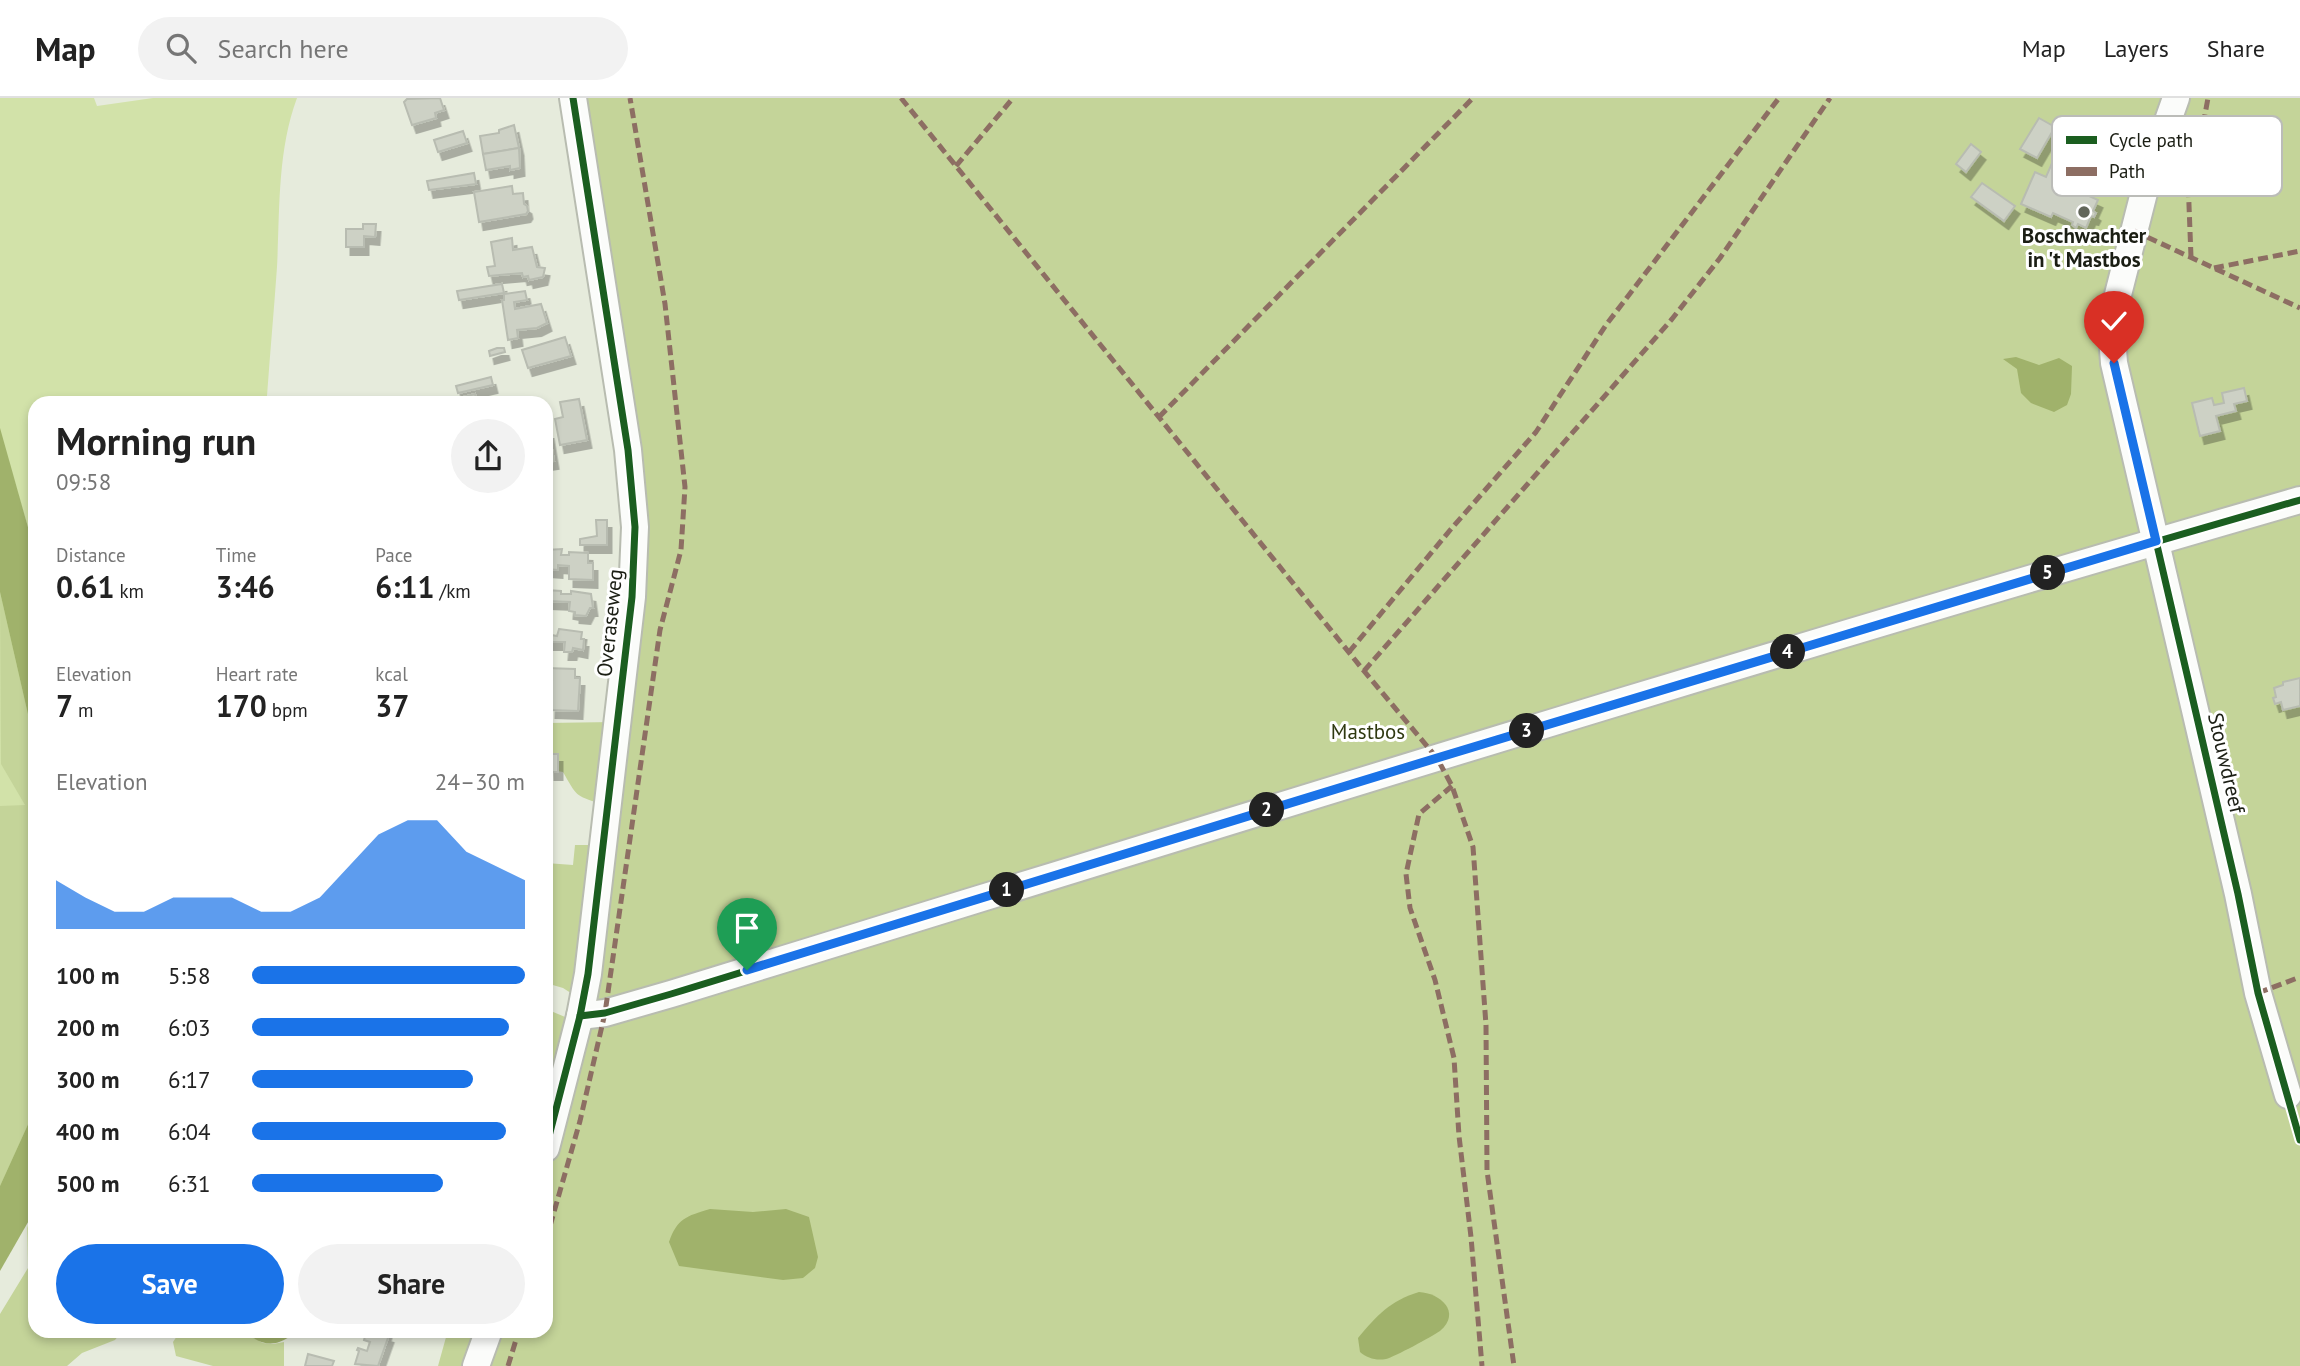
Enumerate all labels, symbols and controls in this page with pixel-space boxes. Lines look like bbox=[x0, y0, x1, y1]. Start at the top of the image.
search box bbox=[138, 17, 628, 80]
text: Map bbox=[35, 27, 96, 70]
icon: search bbox=[162, 29, 200, 67]
text: Search here bbox=[218, 32, 349, 65]
text: Map bbox=[2022, 33, 2066, 64]
text: Layers bbox=[2104, 33, 2169, 64]
text: Share bbox=[2207, 33, 2265, 64]
legend bbox=[2052, 116, 2282, 196]
text: Cycle path bbox=[2109, 128, 2193, 152]
text: Path bbox=[2109, 159, 2145, 183]
marker: Boschwachter in 't Mastbos bbox=[2076, 204, 2092, 220]
place label: Boschwachter in 't Mastbos bbox=[2022, 222, 2147, 273]
pin bbox=[2084, 291, 2144, 363]
icon: check bbox=[2095, 302, 2133, 340]
text: Morning run bbox=[56, 416, 256, 465]
button: share bbox=[451, 419, 525, 493]
text: 09:58 bbox=[56, 467, 111, 496]
text: Distance bbox=[56, 543, 126, 567]
text: Time bbox=[216, 543, 256, 567]
text: Pace bbox=[375, 543, 413, 567]
pin: 5 bbox=[2030, 556, 2066, 590]
text: 5 bbox=[2042, 560, 2053, 584]
text: 0.61 bbox=[56, 567, 114, 606]
text: 3:46 bbox=[216, 567, 275, 606]
text: 6:11 bbox=[375, 567, 434, 606]
street label: Overaseweg bbox=[590, 568, 629, 678]
text: km bbox=[114, 579, 144, 603]
text: /km bbox=[434, 579, 471, 603]
pin: 4 bbox=[1770, 634, 1806, 670]
text: 4 bbox=[1782, 639, 1793, 663]
text: Elevation bbox=[56, 662, 132, 686]
text: Heart rate bbox=[216, 662, 298, 686]
text: kcal bbox=[375, 662, 408, 686]
text: 7 bbox=[56, 686, 73, 725]
text: 170 bbox=[216, 686, 267, 725]
text: 37 bbox=[375, 686, 409, 725]
text: m bbox=[73, 698, 94, 722]
text: bpm bbox=[267, 698, 308, 722]
street label: Stouwdreef bbox=[2202, 710, 2251, 817]
pin: 3 bbox=[1510, 714, 1544, 748]
park label: Mastbos bbox=[1331, 718, 1405, 745]
text: 3 bbox=[1521, 718, 1532, 742]
text: Elevation bbox=[56, 767, 148, 796]
text: 24–30 m bbox=[435, 767, 525, 796]
pin: 2 bbox=[1250, 792, 1284, 828]
text: 2 bbox=[1261, 797, 1272, 821]
pin: 1 bbox=[990, 872, 1024, 908]
text: 1 bbox=[1001, 877, 1012, 901]
pin bbox=[717, 898, 777, 970]
icon: arrive bbox=[728, 909, 766, 947]
text: 100 m bbox=[56, 961, 119, 990]
text: 5:58 bbox=[168, 961, 211, 990]
text: 200 m bbox=[56, 1013, 119, 1042]
text: 6:03 bbox=[168, 1013, 211, 1042]
text: 300 m bbox=[56, 1065, 119, 1094]
text: 6:17 bbox=[168, 1065, 211, 1094]
text: 400 m bbox=[56, 1117, 119, 1146]
text: 6:04 bbox=[168, 1117, 211, 1146]
text: 500 m bbox=[56, 1169, 119, 1198]
text: 6:31 bbox=[168, 1169, 211, 1198]
button: Save bbox=[56, 1244, 284, 1324]
button: Share bbox=[298, 1244, 525, 1324]

